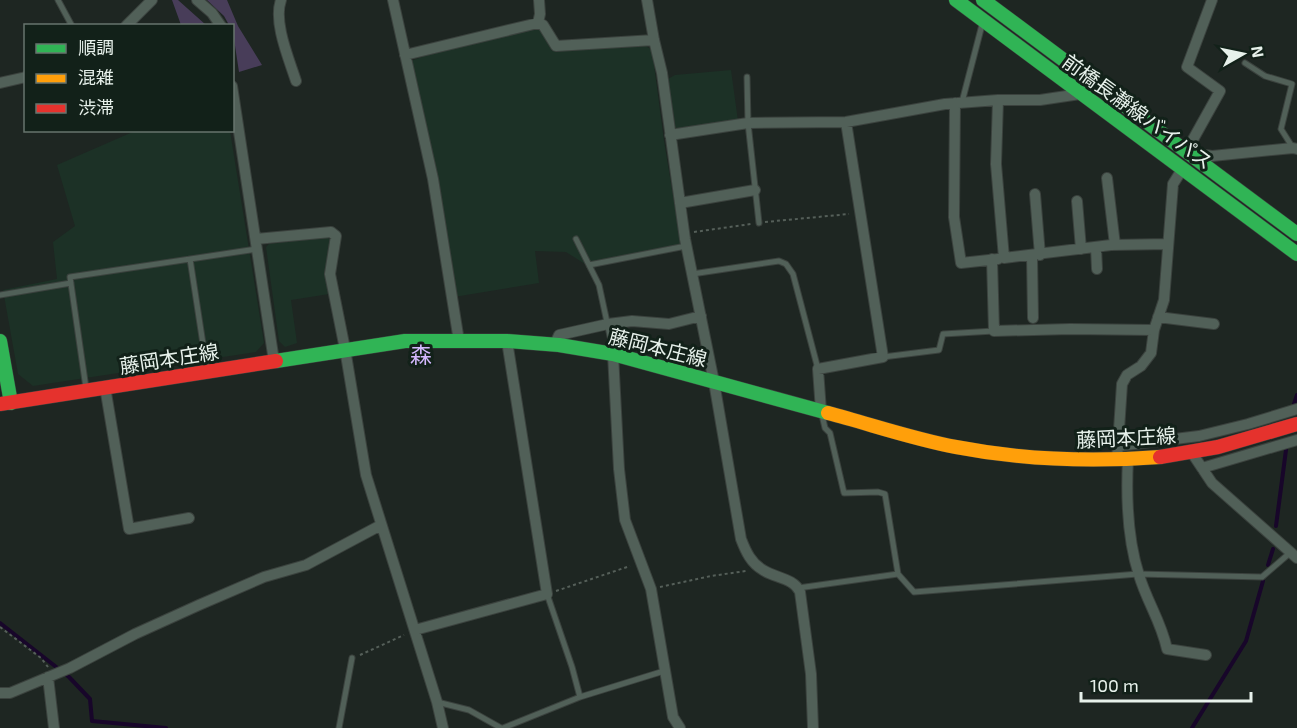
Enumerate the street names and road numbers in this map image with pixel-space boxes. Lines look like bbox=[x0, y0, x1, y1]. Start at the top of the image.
street label: 前橋長瀞線バイパス bbox=[1058, 49, 1218, 173]
street label: 藤岡本庄線 bbox=[607, 323, 709, 371]
street label: 藤岡本庄線 bbox=[118, 338, 220, 378]
street label: 藤岡本庄線 bbox=[1075, 422, 1177, 452]

